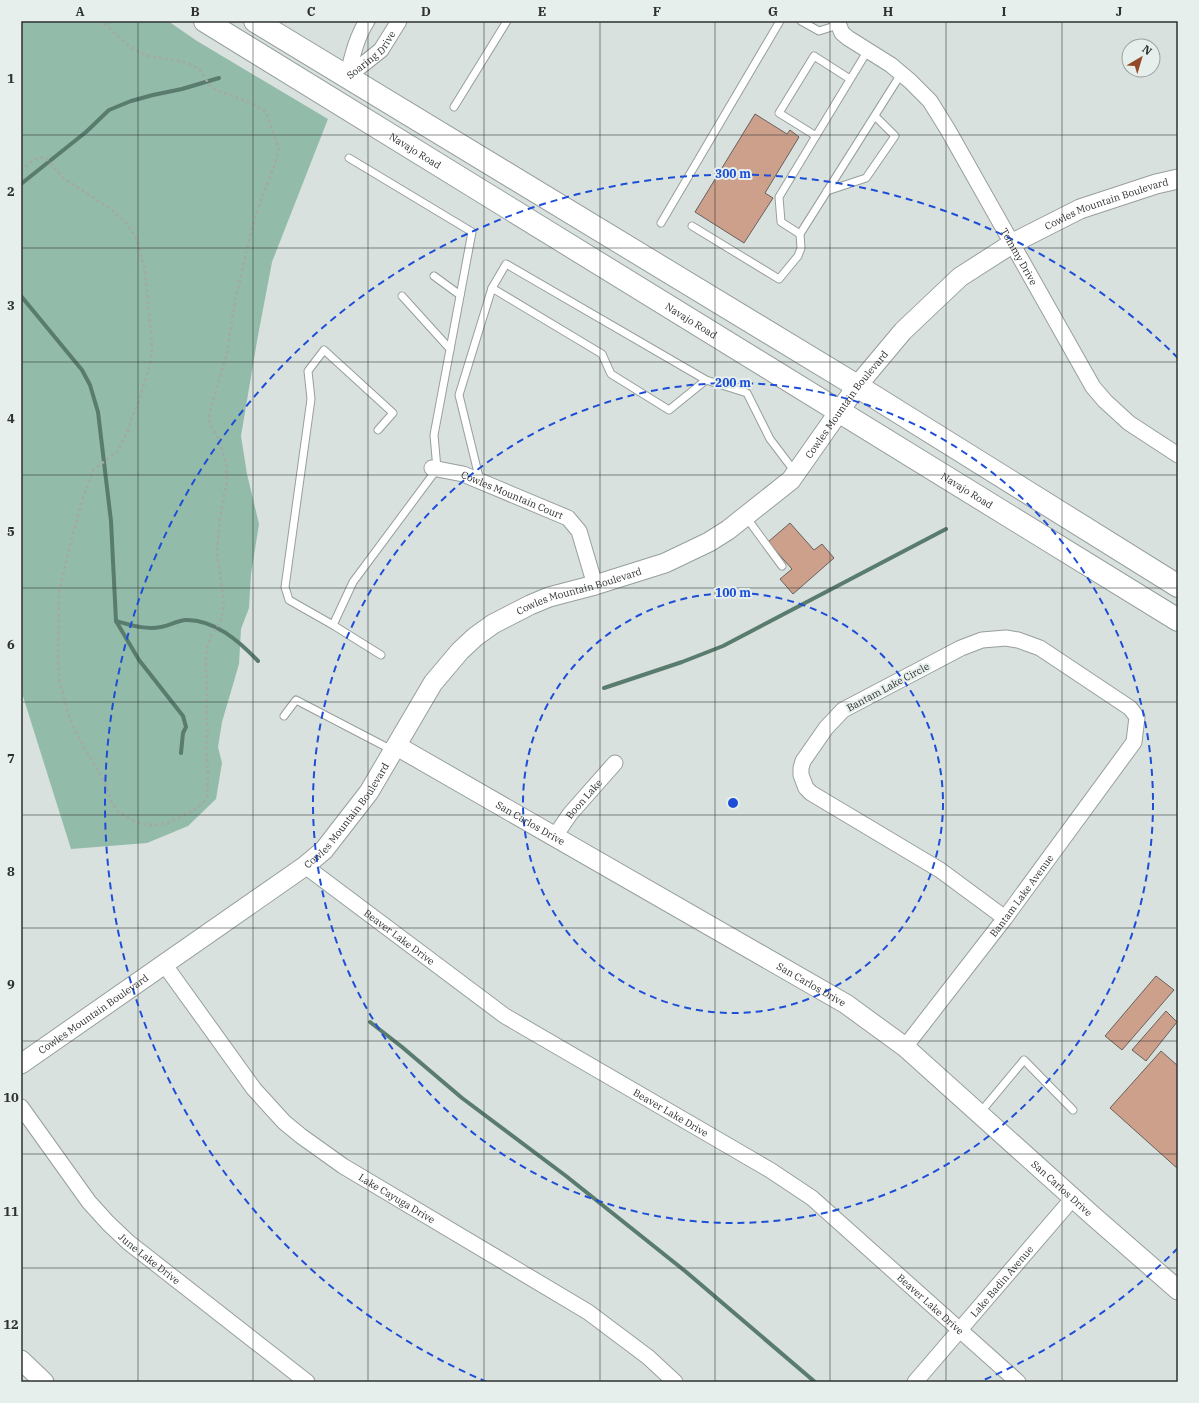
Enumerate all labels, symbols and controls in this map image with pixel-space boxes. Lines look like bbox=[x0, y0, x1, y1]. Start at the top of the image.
text: A bbox=[75, 3, 85, 20]
text: B bbox=[190, 3, 200, 20]
text: C bbox=[307, 3, 316, 20]
text: D bbox=[421, 3, 431, 20]
text: E bbox=[538, 3, 546, 20]
text: F bbox=[653, 3, 661, 20]
text: G bbox=[768, 3, 778, 20]
text: H bbox=[883, 3, 894, 20]
text: I bbox=[1002, 3, 1007, 20]
text: J bbox=[1116, 3, 1123, 20]
street label: Soaring Drive bbox=[344, 28, 398, 82]
north arrow bbox=[1121, 38, 1161, 78]
text: N bbox=[1139, 42, 1155, 58]
text: 1 bbox=[7, 70, 15, 87]
street label: Navajo Road bbox=[387, 130, 444, 171]
text: 300 m bbox=[715, 166, 751, 181]
street label: Cowles Mountain Boulevard bbox=[1042, 175, 1169, 232]
text: 2 bbox=[7, 183, 15, 200]
street label: Tommy Drive bbox=[998, 226, 1041, 287]
text: 3 bbox=[7, 297, 15, 314]
street label: Navajo Road bbox=[663, 299, 720, 341]
street label: Cowles Mountain Boulevard bbox=[802, 348, 891, 461]
text: 200 m bbox=[715, 375, 751, 390]
text: 4 bbox=[7, 410, 15, 427]
street label: Cowles Mountain Court bbox=[459, 467, 566, 522]
street label: Navajo Road bbox=[939, 469, 996, 511]
text: 5 bbox=[7, 523, 15, 540]
street label: Cowles Mountain Boulevard bbox=[514, 564, 643, 617]
text: 100 m bbox=[715, 585, 751, 600]
text: 6 bbox=[7, 636, 15, 653]
street label: Bantam Lake Circle bbox=[844, 660, 932, 714]
text: 7 bbox=[7, 750, 15, 767]
street label: Cowles Mountain Boulevard bbox=[301, 760, 391, 871]
street label: Boon Lake bbox=[562, 776, 605, 821]
centre of rings bbox=[726, 796, 740, 810]
street label: San Carlos Drive bbox=[494, 798, 567, 848]
street label: Bantam Lake Avenue bbox=[986, 852, 1056, 939]
text: 8 bbox=[7, 863, 15, 880]
street label: Beaver Lake Drive bbox=[361, 906, 437, 968]
street label: San Carlos Drive bbox=[775, 959, 848, 1009]
street label: Cowles Mountain Boulevard bbox=[36, 971, 151, 1057]
text: 9 bbox=[7, 976, 15, 993]
street label: Beaver Lake Drive bbox=[631, 1085, 711, 1139]
text: 10 bbox=[3, 1089, 19, 1106]
street label: San Carlos Drive bbox=[1029, 1157, 1095, 1219]
street label: Lake Cayuga Drive bbox=[356, 1170, 437, 1226]
text: 11 bbox=[3, 1203, 19, 1220]
street label: June Lake Drive bbox=[116, 1230, 183, 1287]
street label: Lake Badin Avenue bbox=[967, 1243, 1036, 1320]
street label: Beaver Lake Drive bbox=[895, 1271, 967, 1337]
text: 12 bbox=[3, 1316, 19, 1333]

